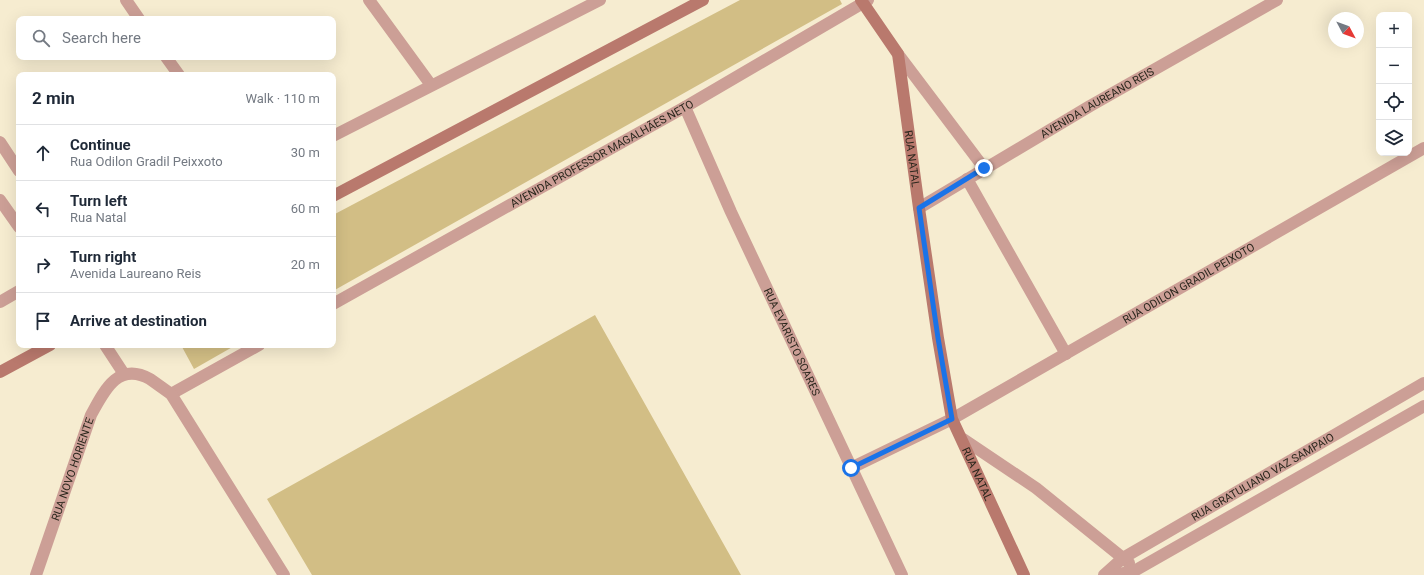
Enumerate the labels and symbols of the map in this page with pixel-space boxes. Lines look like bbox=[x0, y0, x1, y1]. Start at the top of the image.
north arrow bbox=[1328, 12, 1364, 48]
street label: AVENIDA LAUREANO REIS bbox=[1038, 65, 1157, 141]
street label: AVENIDA PROFESSOR MAGALHÃES NETO bbox=[508, 97, 696, 210]
street label: RUA NATAL bbox=[901, 129, 922, 188]
route end bbox=[975, 159, 993, 177]
street label: RUA ODILON GRADIL PEIXOTO bbox=[1120, 241, 1257, 327]
street label: RUA EVARISTO SOARES bbox=[761, 286, 823, 398]
street label: RUA NOVO HORIENTE bbox=[49, 416, 97, 523]
street label: RUA GRATULIANO VAZ SAMPAIO bbox=[1189, 431, 1337, 524]
street label: RUA NATAL bbox=[959, 445, 995, 503]
route start bbox=[842, 459, 860, 477]

